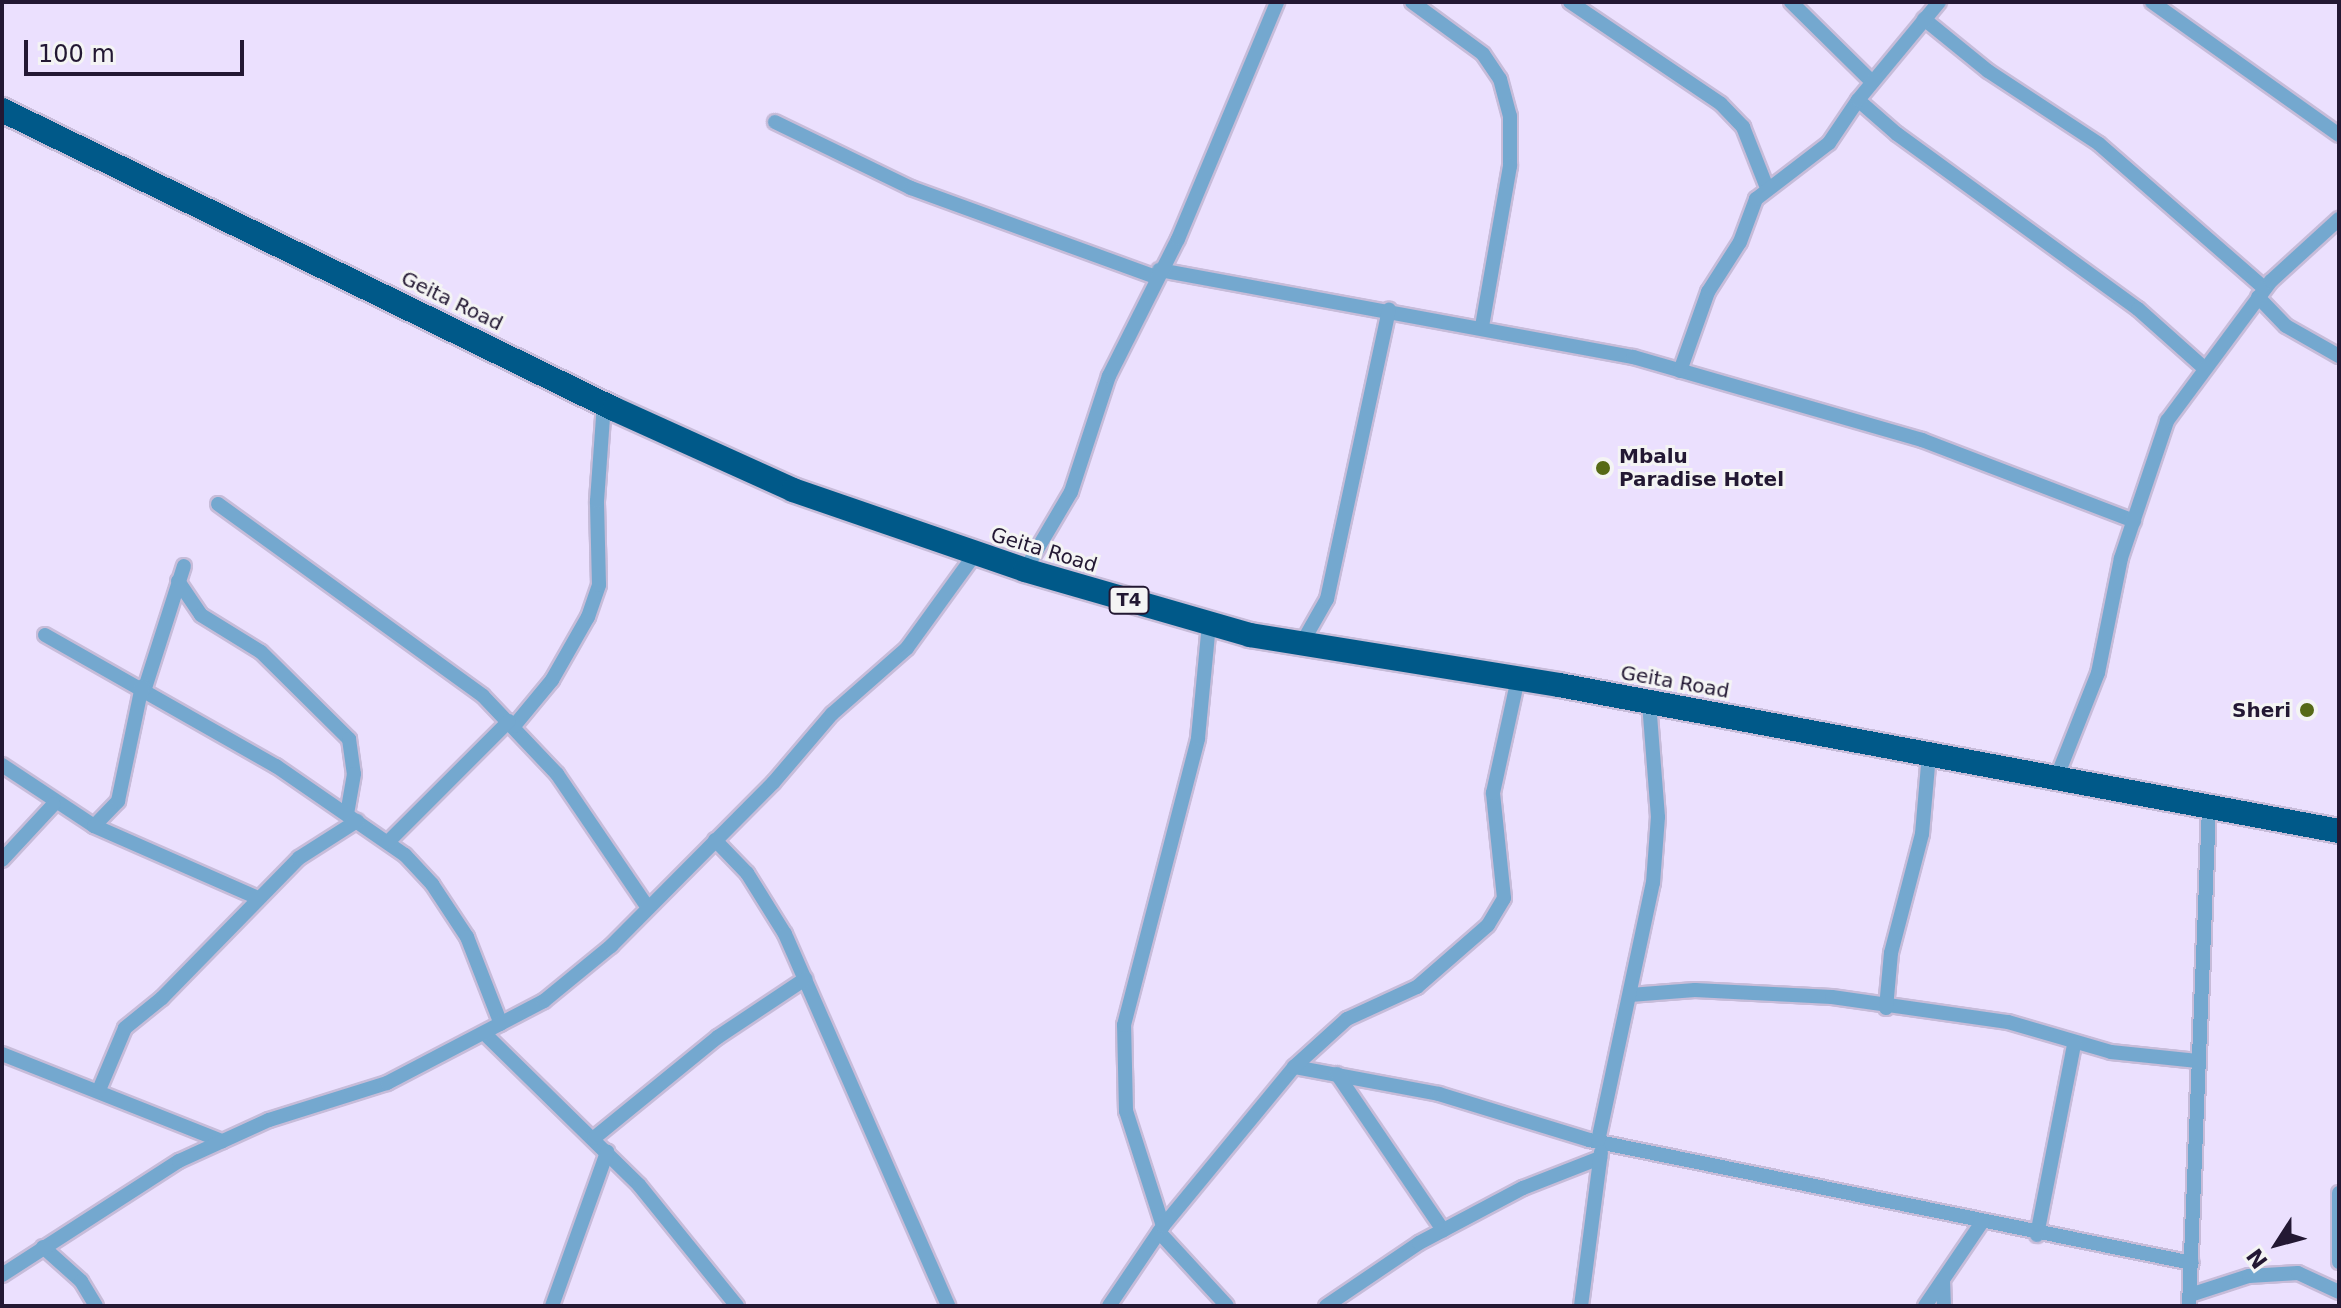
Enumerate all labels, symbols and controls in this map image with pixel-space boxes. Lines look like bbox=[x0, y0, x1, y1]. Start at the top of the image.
scale bar bbox=[28, 24, 248, 74]
text: 100 m bbox=[38, 40, 115, 68]
street label: Geita Road bbox=[397, 266, 507, 336]
place label: Mbalu Paradise Hotel bbox=[1619, 444, 1784, 491]
marker: Mbalu Paradise Hotel bbox=[1594, 459, 1612, 477]
street label: Geita Road bbox=[988, 522, 1100, 578]
road number: T4 bbox=[1107, 586, 1151, 614]
street label: Geita Road bbox=[1619, 661, 1731, 703]
place label: Sheri bbox=[2232, 698, 2291, 722]
marker: Sheri bbox=[2298, 701, 2316, 719]
north arrow bbox=[2237, 1204, 2317, 1284]
text: N bbox=[2242, 1244, 2273, 1273]

